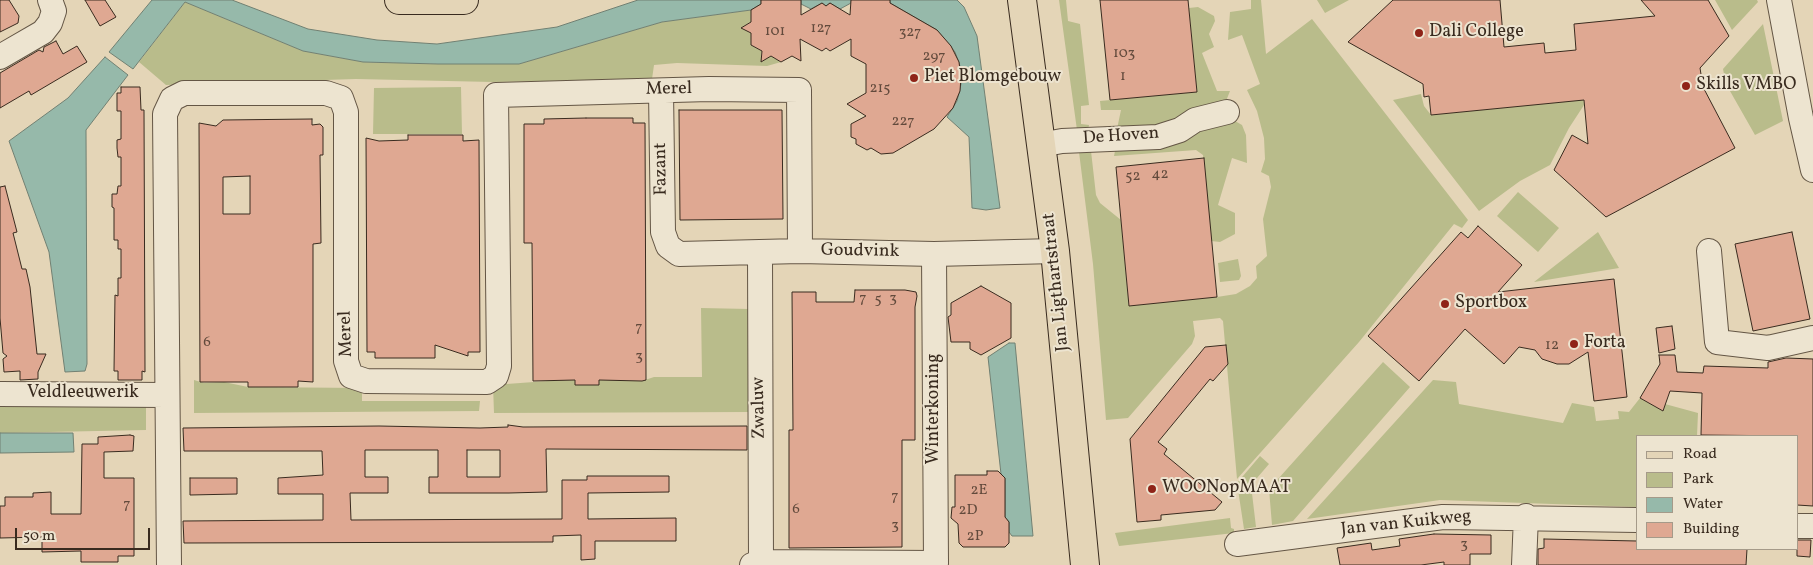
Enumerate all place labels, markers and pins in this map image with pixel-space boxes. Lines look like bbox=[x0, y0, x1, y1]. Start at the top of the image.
place label: Dali College bbox=[1429, 22, 1524, 44]
marker: Dali College bbox=[1413, 27, 1425, 39]
place label: Piet Blomgebouw bbox=[924, 67, 1061, 89]
marker: Piet Blomgebouw bbox=[908, 72, 920, 84]
place label: Skills VMBO bbox=[1696, 75, 1796, 97]
marker: Skills VMBO bbox=[1680, 80, 1692, 92]
place label: Sportbox bbox=[1455, 293, 1527, 315]
marker: Sportbox bbox=[1439, 298, 1451, 310]
place label: Forta bbox=[1584, 333, 1626, 355]
marker: Forta bbox=[1568, 338, 1580, 350]
place label: WOONopMAAT bbox=[1162, 478, 1291, 500]
marker: WOONopMAAT bbox=[1146, 483, 1158, 495]

